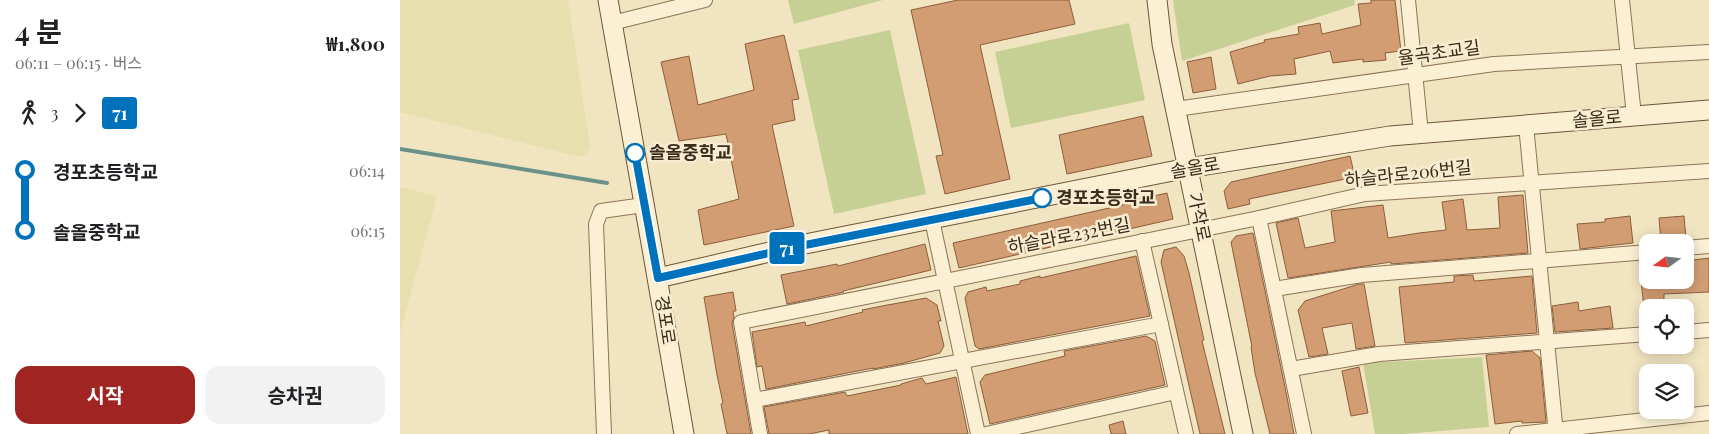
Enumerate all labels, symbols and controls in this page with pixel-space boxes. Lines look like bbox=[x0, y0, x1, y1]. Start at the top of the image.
text: 4 분 bbox=[15, 12, 62, 49]
text: ₩1,800 bbox=[326, 30, 385, 56]
street label: 율곡초교길 bbox=[1396, 34, 1482, 70]
text: 06:11 – 06:15 · 버스 bbox=[15, 52, 142, 73]
icon: walk bbox=[15, 99, 43, 127]
icon: forward bbox=[66, 99, 94, 127]
text: 71 bbox=[112, 101, 127, 125]
text: 3 bbox=[51, 102, 58, 123]
street label: 솔올로 bbox=[1571, 104, 1623, 132]
place label: 솔올중학교 bbox=[649, 140, 732, 164]
marker: 솔올중학교 bbox=[625, 143, 645, 163]
street label: 솔올로 bbox=[1168, 151, 1221, 183]
street label: 하슬라로206번길 bbox=[1343, 154, 1473, 192]
text: 경포초등학교 bbox=[53, 158, 158, 184]
text: 06:14 bbox=[349, 160, 385, 181]
place label: 경포초등학교 bbox=[1056, 185, 1155, 209]
marker: 경포초등학교 bbox=[1032, 188, 1052, 208]
street label: 가작로 bbox=[1183, 190, 1217, 244]
street label: 하슬라로232번길 bbox=[1005, 211, 1132, 259]
text: 솔올중학교 bbox=[53, 218, 140, 244]
text: 06:15 bbox=[351, 220, 385, 241]
line badge: 71 bbox=[764, 232, 810, 264]
north arrow bbox=[1639, 234, 1694, 289]
map controls bbox=[1639, 234, 1694, 419]
text: 71 bbox=[779, 236, 795, 260]
street label: 경포로 bbox=[650, 293, 682, 346]
button: locate bbox=[1639, 299, 1694, 354]
button: layers bbox=[1639, 364, 1694, 419]
button: 시작 bbox=[15, 366, 195, 424]
button: 승차권 bbox=[205, 366, 385, 424]

